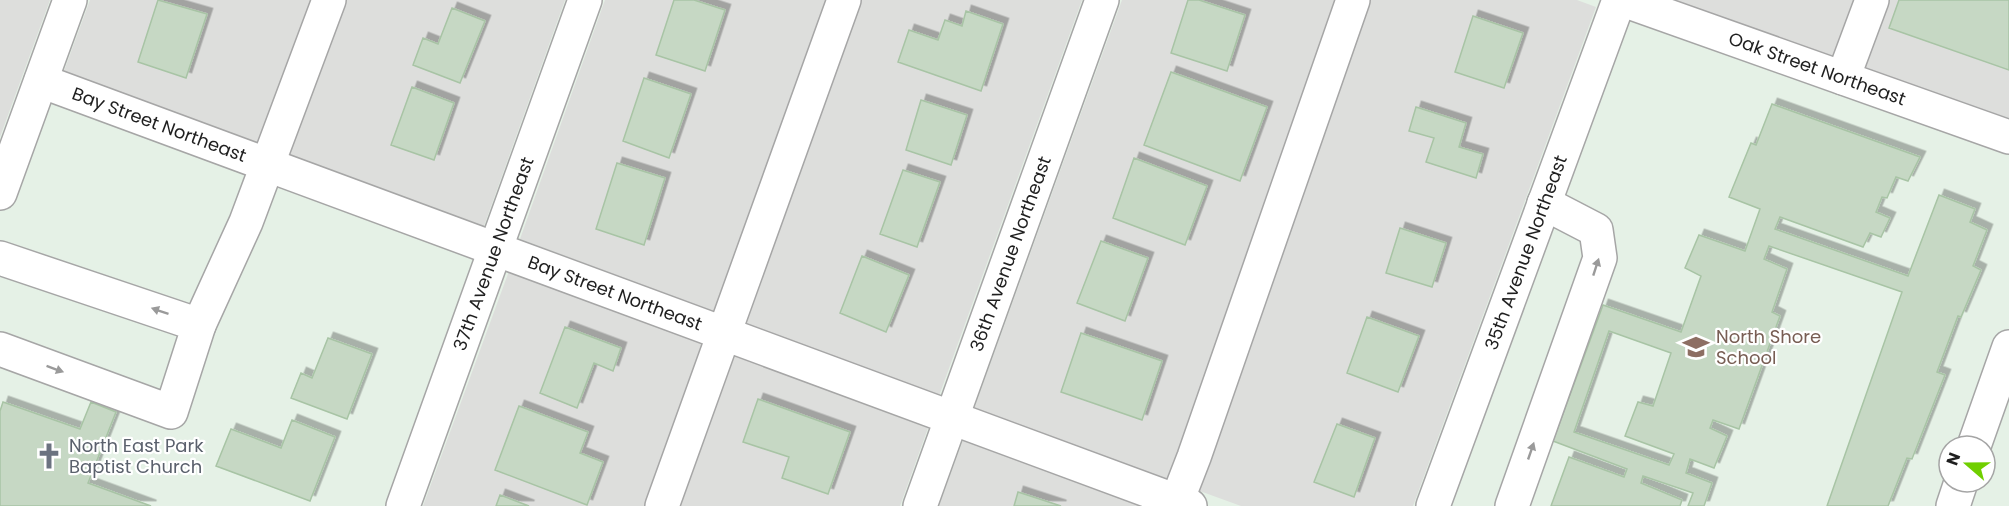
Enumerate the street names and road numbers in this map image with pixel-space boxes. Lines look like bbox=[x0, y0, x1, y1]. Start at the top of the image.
street label: Oak Street Northeast bbox=[1725, 25, 1909, 111]
street label: Bay Street Northeast bbox=[69, 81, 250, 168]
street label: 35th Avenue Northeast bbox=[1478, 152, 1573, 353]
street label: 37th Avenue Northeast bbox=[447, 153, 540, 354]
street label: 36th Avenue Northeast bbox=[964, 153, 1057, 355]
street label: Bay Street Northeast bbox=[525, 249, 706, 336]

